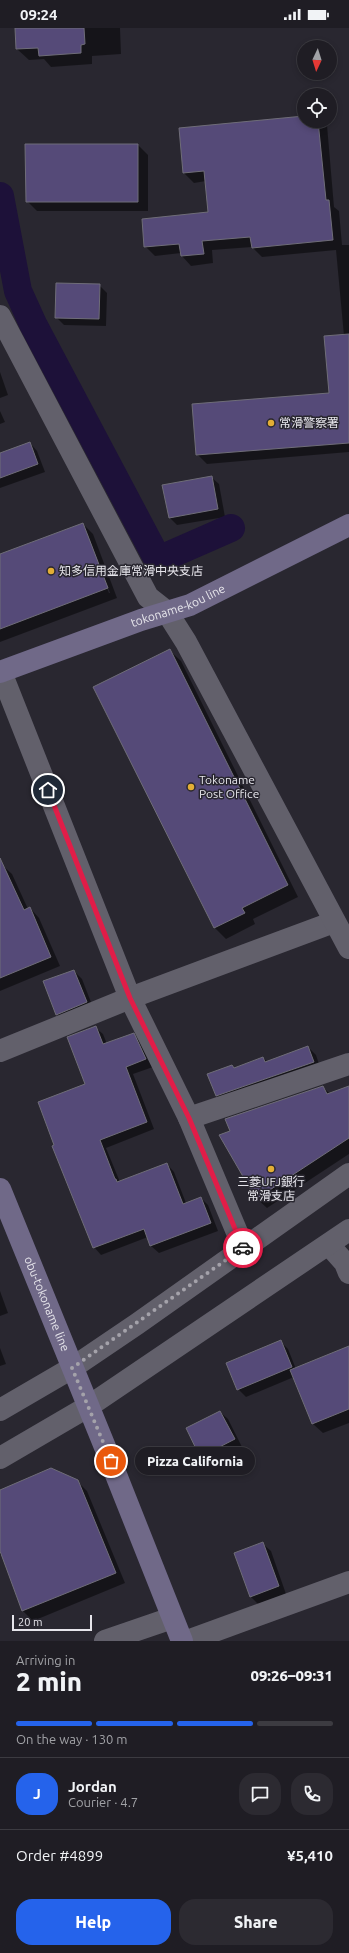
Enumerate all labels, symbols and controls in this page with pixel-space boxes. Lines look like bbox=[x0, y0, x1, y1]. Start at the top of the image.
text: 09:24 bbox=[20, 6, 58, 23]
north arrow bbox=[297, 40, 337, 80]
map controls bbox=[297, 40, 337, 128]
button: locate bbox=[297, 88, 337, 128]
place label: 常滑警察署 bbox=[279, 416, 339, 429]
marker: 常滑警察署 bbox=[266, 418, 276, 428]
place label: 知多信用金庫常滑中央支店 bbox=[59, 564, 203, 577]
marker: 知多信用金庫常滑中央支店 bbox=[46, 566, 56, 576]
street label: tokoname-kou line bbox=[129, 581, 227, 629]
pin bbox=[31, 773, 65, 807]
place label: Tokoname Post Office bbox=[199, 773, 259, 800]
icon: home bbox=[37, 779, 59, 801]
marker: Tokoname Post Office bbox=[186, 782, 196, 792]
marker: 三菱UFJ銀行 常滑支店 bbox=[266, 1164, 276, 1174]
place label: 三菱UFJ銀行 常滑支店 bbox=[237, 1175, 305, 1202]
courier bbox=[223, 1228, 263, 1268]
icon: car bbox=[232, 1237, 254, 1259]
street label: obu-tokoname line bbox=[22, 1254, 72, 1353]
pin bbox=[94, 1444, 128, 1478]
callout: Pizza California bbox=[135, 1447, 255, 1475]
icon: bag bbox=[100, 1450, 122, 1472]
text: Pizza California bbox=[147, 1454, 243, 1468]
scale bar bbox=[12, 1613, 92, 1632]
text: 20 m bbox=[18, 1616, 42, 1628]
text: Arriving in bbox=[16, 1653, 75, 1667]
text: 2 min bbox=[16, 1667, 82, 1696]
text: 09:26–09:31 bbox=[250, 1667, 333, 1684]
text: On the way · 130 m bbox=[16, 1732, 128, 1746]
button: chat bbox=[239, 1773, 281, 1815]
button: phone bbox=[291, 1773, 333, 1815]
text: Jordan bbox=[68, 1778, 117, 1795]
text: J bbox=[33, 1785, 41, 1802]
text: Courier · 4.7 bbox=[68, 1795, 138, 1809]
text: Order #4899 bbox=[16, 1847, 103, 1864]
text: ¥5,410 bbox=[287, 1847, 333, 1864]
button: Help bbox=[16, 1899, 171, 1945]
button: Share bbox=[179, 1899, 333, 1945]

